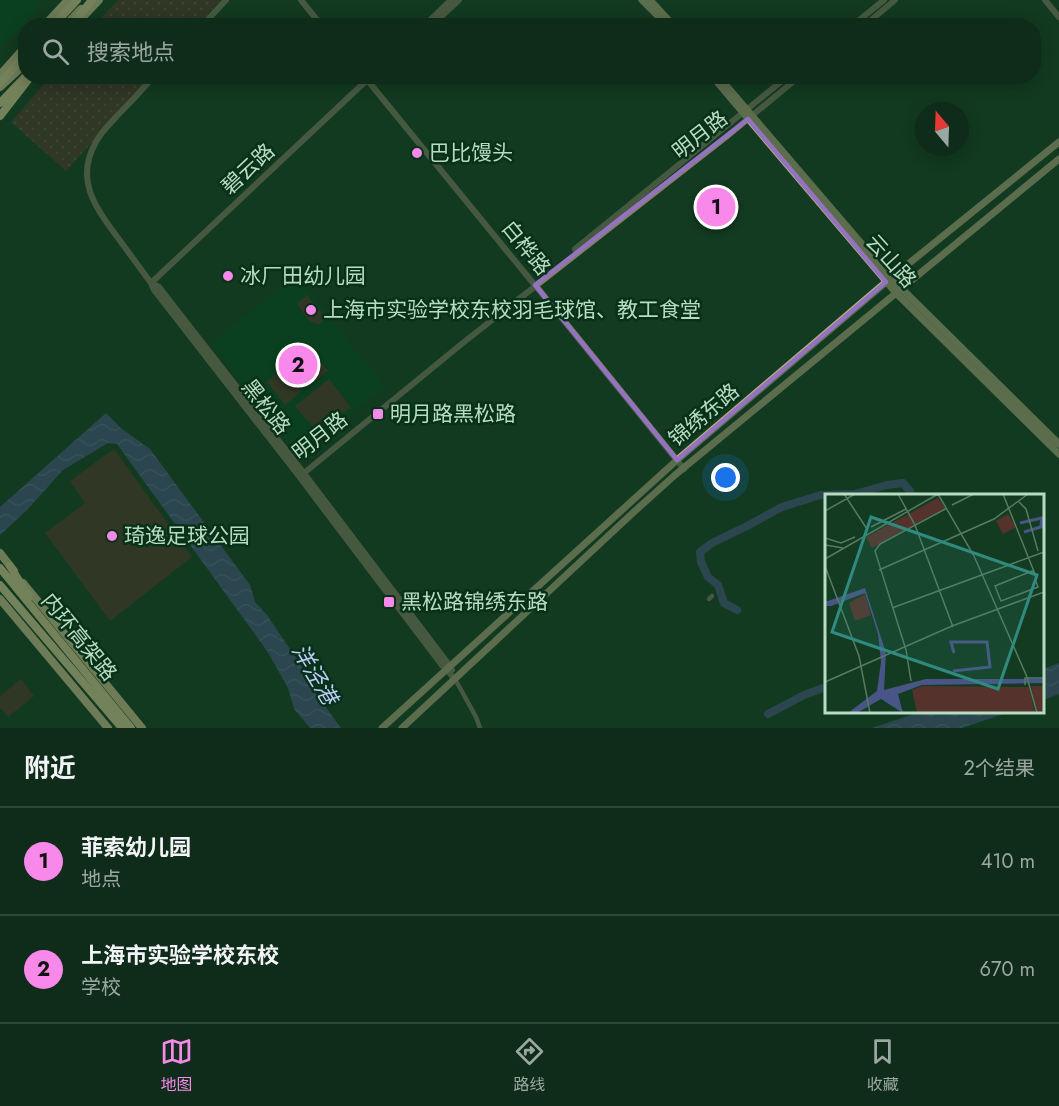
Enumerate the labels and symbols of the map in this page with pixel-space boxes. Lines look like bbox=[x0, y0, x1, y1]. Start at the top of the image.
north arrow bbox=[915, 102, 969, 156]
street label: 明月路 bbox=[666, 104, 734, 166]
street label: 碧云路 bbox=[215, 137, 281, 201]
place label: 巴比馒头 bbox=[429, 138, 513, 168]
marker: 巴比馒头 bbox=[410, 146, 424, 160]
pin: 1 bbox=[696, 184, 736, 230]
street label: 白桦路 bbox=[495, 214, 557, 282]
street label: 云山路 bbox=[859, 228, 923, 294]
place label: 冰厂田幼儿园 bbox=[240, 261, 366, 291]
marker: 冰厂田幼儿园 bbox=[221, 269, 235, 283]
place label: 上海市实验学校东校羽毛球馆、教工食堂 bbox=[323, 295, 701, 325]
marker: 上海市实验学校东校羽毛球馆、教工食堂 bbox=[304, 303, 318, 317]
pin: 2 bbox=[278, 342, 318, 388]
street label: 黑松路 bbox=[235, 373, 297, 441]
street label: 锦绣东路 bbox=[662, 377, 746, 453]
place label: 明月路黑松路 bbox=[390, 399, 516, 429]
street label: 明月路 bbox=[286, 405, 354, 467]
marker: 明月路黑松路 bbox=[371, 407, 385, 421]
your location bbox=[711, 463, 740, 492]
inset map bbox=[825, 494, 1044, 713]
place label: 琦逸足球公园 bbox=[124, 521, 250, 551]
marker: 琦逸足球公园 bbox=[105, 529, 119, 543]
street label: 内环高架路 bbox=[34, 587, 124, 687]
place label: 黑松路锦绣东路 bbox=[401, 587, 548, 617]
marker: 黑松路锦绣东路 bbox=[382, 595, 396, 609]
water label: 洋泾港 bbox=[284, 637, 347, 713]

